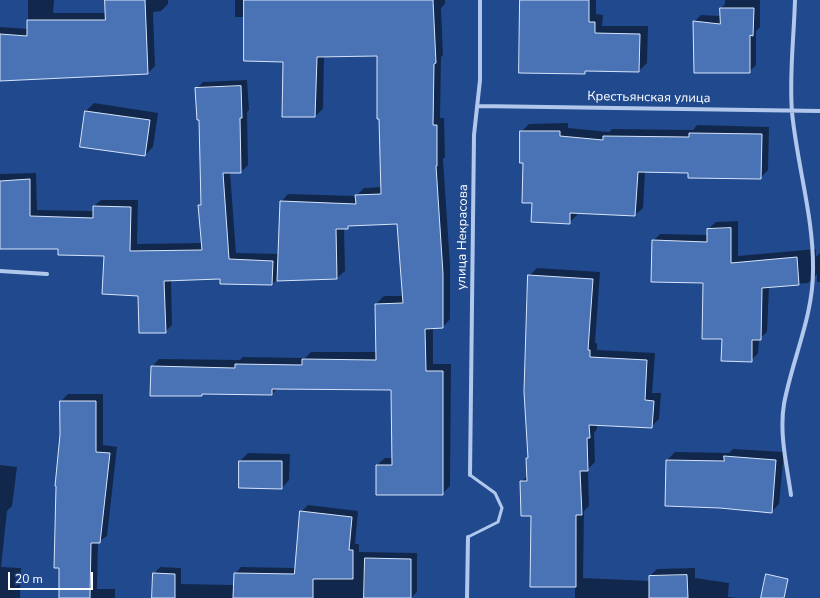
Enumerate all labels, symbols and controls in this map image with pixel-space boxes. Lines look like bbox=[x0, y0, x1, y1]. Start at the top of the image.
street label: Крестьянская улица bbox=[587, 89, 711, 107]
street label: улица Некрасова bbox=[454, 184, 472, 290]
scale bar bbox=[10, 564, 95, 590]
text: 20 m bbox=[15, 571, 43, 587]

